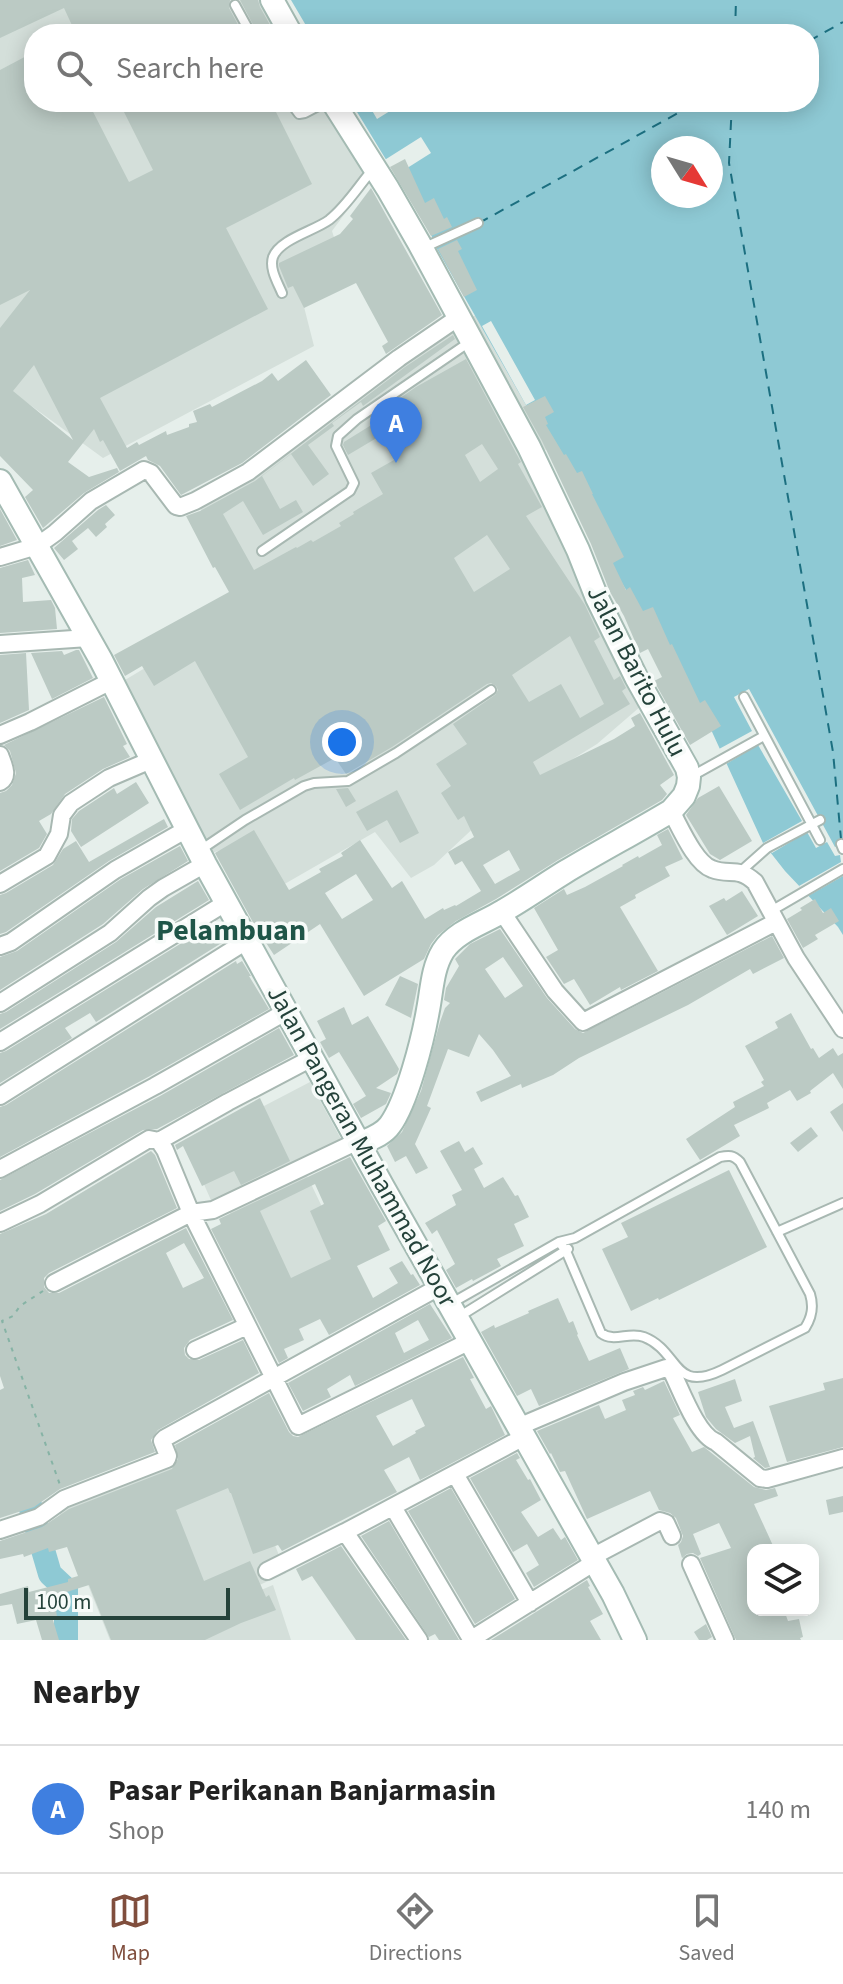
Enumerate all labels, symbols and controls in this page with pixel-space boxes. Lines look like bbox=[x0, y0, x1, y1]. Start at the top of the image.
search box bbox=[24, 24, 819, 112]
icon: search bbox=[52, 46, 96, 90]
text: Search here bbox=[116, 47, 264, 90]
north arrow bbox=[651, 136, 723, 208]
pin: A bbox=[370, 397, 422, 463]
street label: Jalan Barito Hulu bbox=[578, 579, 696, 763]
your location bbox=[322, 722, 362, 762]
district label: Pelambuan bbox=[156, 909, 306, 952]
street label: Jalan Pangeran Muhammad Noor bbox=[258, 979, 466, 1314]
map controls bbox=[747, 1544, 819, 1616]
button: layers bbox=[747, 1544, 819, 1616]
scale bar bbox=[24, 1584, 230, 1620]
text: 100 m bbox=[36, 1586, 91, 1618]
text: Nearby bbox=[32, 1668, 140, 1717]
text: Pasar Perikanan Banjarmasin bbox=[108, 1769, 496, 1812]
text: A bbox=[51, 1791, 65, 1828]
text: 140 m bbox=[745, 1791, 811, 1828]
text: Shop bbox=[108, 1812, 165, 1849]
tab: Map bbox=[108, 1889, 152, 1969]
tab: Directions bbox=[369, 1889, 462, 1969]
tab: Saved bbox=[679, 1889, 735, 1969]

